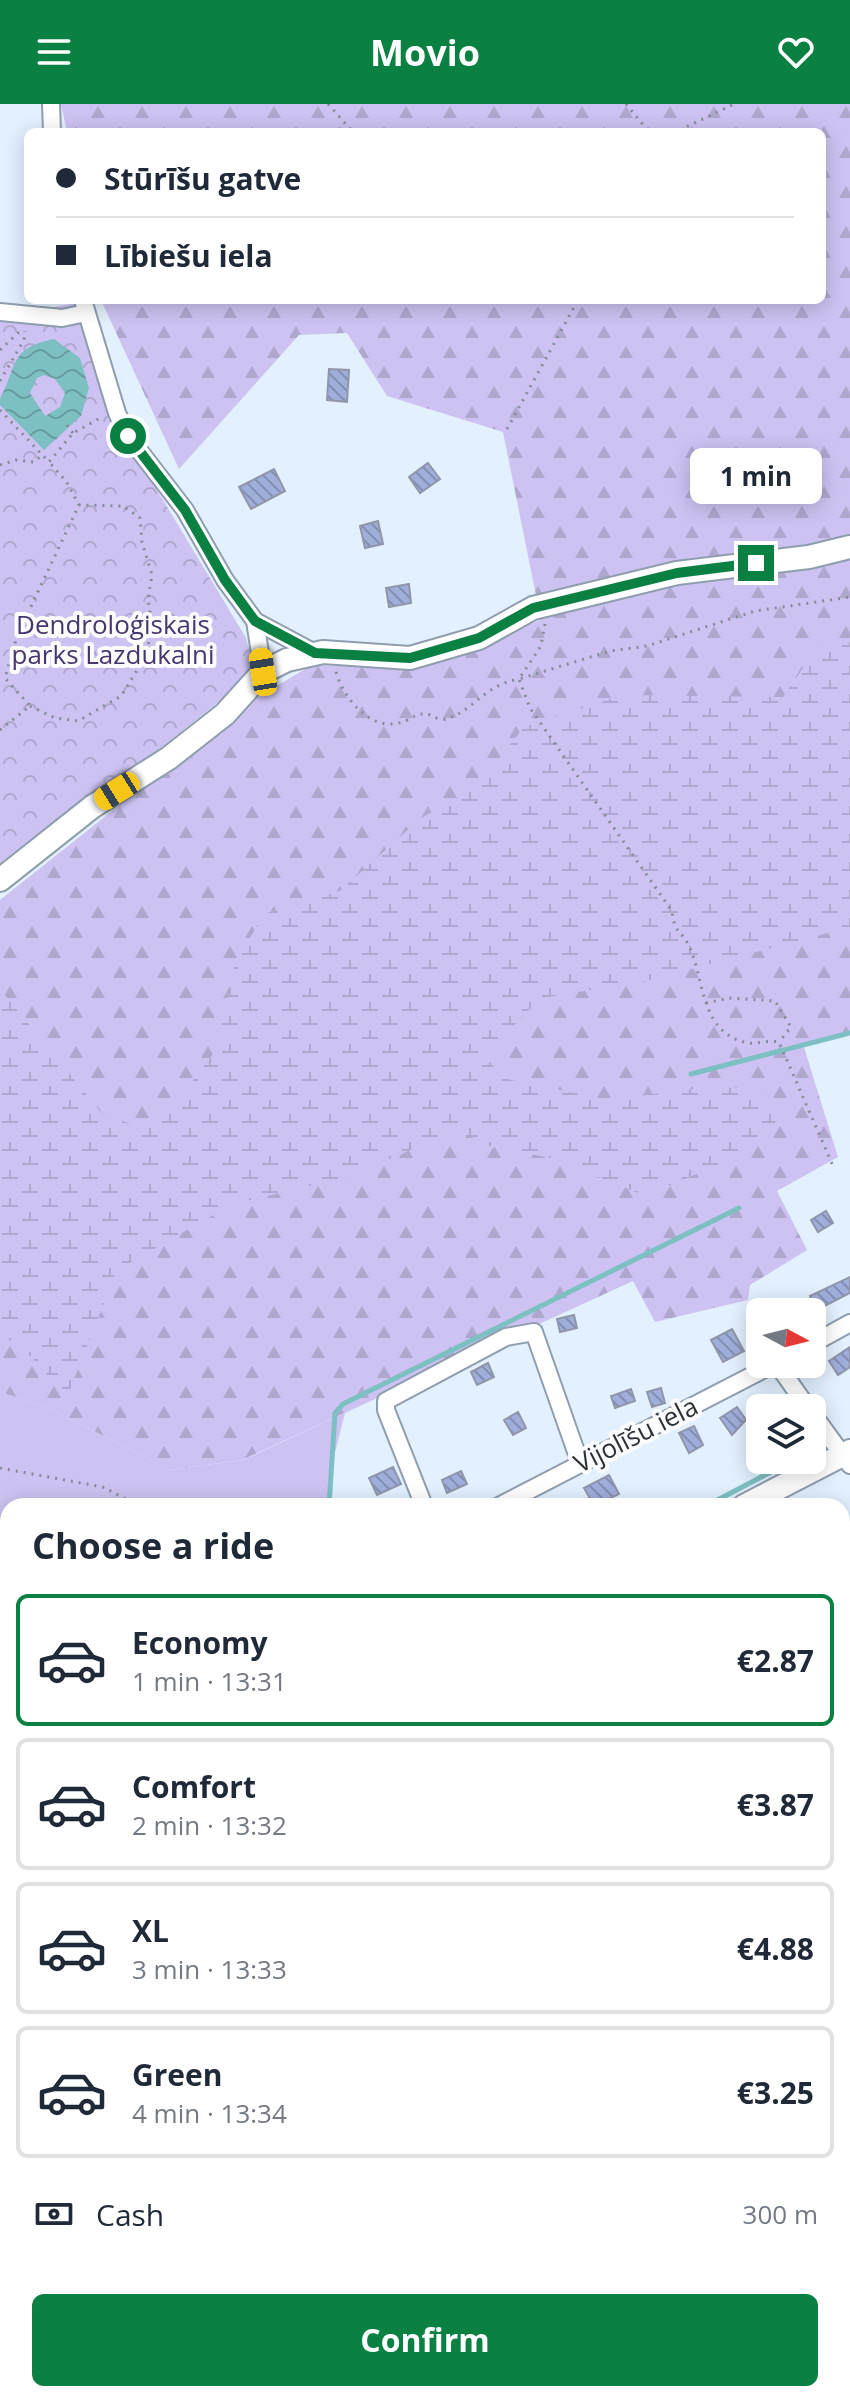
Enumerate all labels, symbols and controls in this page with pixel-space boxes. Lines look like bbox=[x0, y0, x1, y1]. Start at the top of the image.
text: Movio bbox=[370, 28, 480, 77]
icon: menu bbox=[32, 30, 76, 74]
icon: heart bbox=[774, 30, 818, 74]
text: Stūrīšu gatve bbox=[104, 158, 301, 199]
text: Lībiešu iela bbox=[104, 235, 273, 276]
route start bbox=[110, 418, 146, 454]
callout: 1 min bbox=[690, 447, 822, 503]
text: 1 min bbox=[720, 458, 792, 494]
route end bbox=[738, 545, 774, 581]
park label: Dendroloģiskais parks Lazdukalni bbox=[11, 606, 215, 672]
car bbox=[247, 646, 279, 698]
car bbox=[90, 768, 144, 814]
north arrow bbox=[746, 1298, 826, 1378]
map controls bbox=[746, 1298, 826, 1474]
street label: Vijolīšu iela bbox=[567, 1388, 704, 1481]
button: layers bbox=[746, 1394, 826, 1474]
text: Choose a ride bbox=[32, 1521, 274, 1570]
text: Economy bbox=[132, 1622, 268, 1663]
icon: car bbox=[36, 1624, 108, 1696]
text: €2.87 bbox=[737, 1640, 814, 1681]
text: 1 min · 13:31 bbox=[132, 1663, 287, 1699]
text: Comfort bbox=[132, 1766, 256, 1807]
icon: car bbox=[36, 1768, 108, 1840]
text: €3.87 bbox=[737, 1784, 814, 1825]
text: 2 min · 13:32 bbox=[132, 1807, 287, 1843]
text: XL bbox=[132, 1910, 169, 1951]
icon: car bbox=[36, 1912, 108, 1984]
text: €4.88 bbox=[737, 1928, 814, 1969]
text: 3 min · 13:33 bbox=[132, 1951, 287, 1987]
text: Green bbox=[132, 2054, 223, 2095]
icon: car bbox=[36, 2056, 108, 2128]
text: €3.25 bbox=[737, 2072, 814, 2113]
text: 4 min · 13:34 bbox=[132, 2095, 287, 2131]
icon: cash bbox=[32, 2192, 76, 2236]
text: Cash bbox=[96, 2194, 164, 2235]
text: 300 m bbox=[743, 2196, 818, 2232]
button: Confirm bbox=[32, 2294, 818, 2386]

